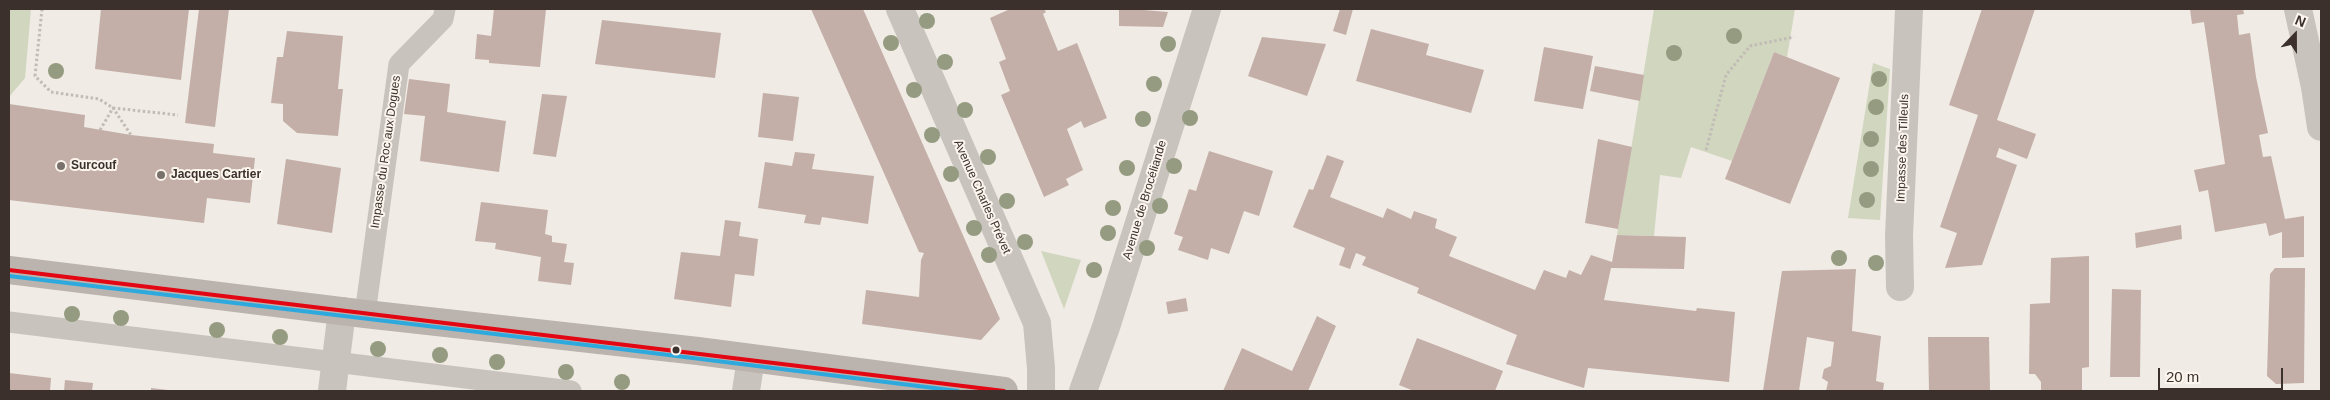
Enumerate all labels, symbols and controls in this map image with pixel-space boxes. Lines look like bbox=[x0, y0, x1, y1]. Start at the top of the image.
north arrow bbox=[2270, 10, 2320, 60]
text: N bbox=[2293, 12, 2308, 30]
street label: Impasse du Roc aux Dogues bbox=[368, 75, 404, 229]
street label: Impasse des Tilleuls bbox=[1894, 94, 1912, 202]
street label: Avenue Charles Prévet bbox=[950, 138, 1014, 256]
street label: Avenue de Brocéliande bbox=[1120, 139, 1170, 261]
place label: Surcouf bbox=[71, 159, 116, 173]
marker: Surcouf bbox=[55, 160, 67, 172]
place label: Jacques Cartier bbox=[171, 168, 261, 182]
marker: Jacques Cartier bbox=[155, 169, 167, 181]
unlabelled marker bbox=[671, 345, 681, 355]
scale bar bbox=[2160, 358, 2285, 390]
text: 20 m bbox=[2166, 368, 2199, 385]

